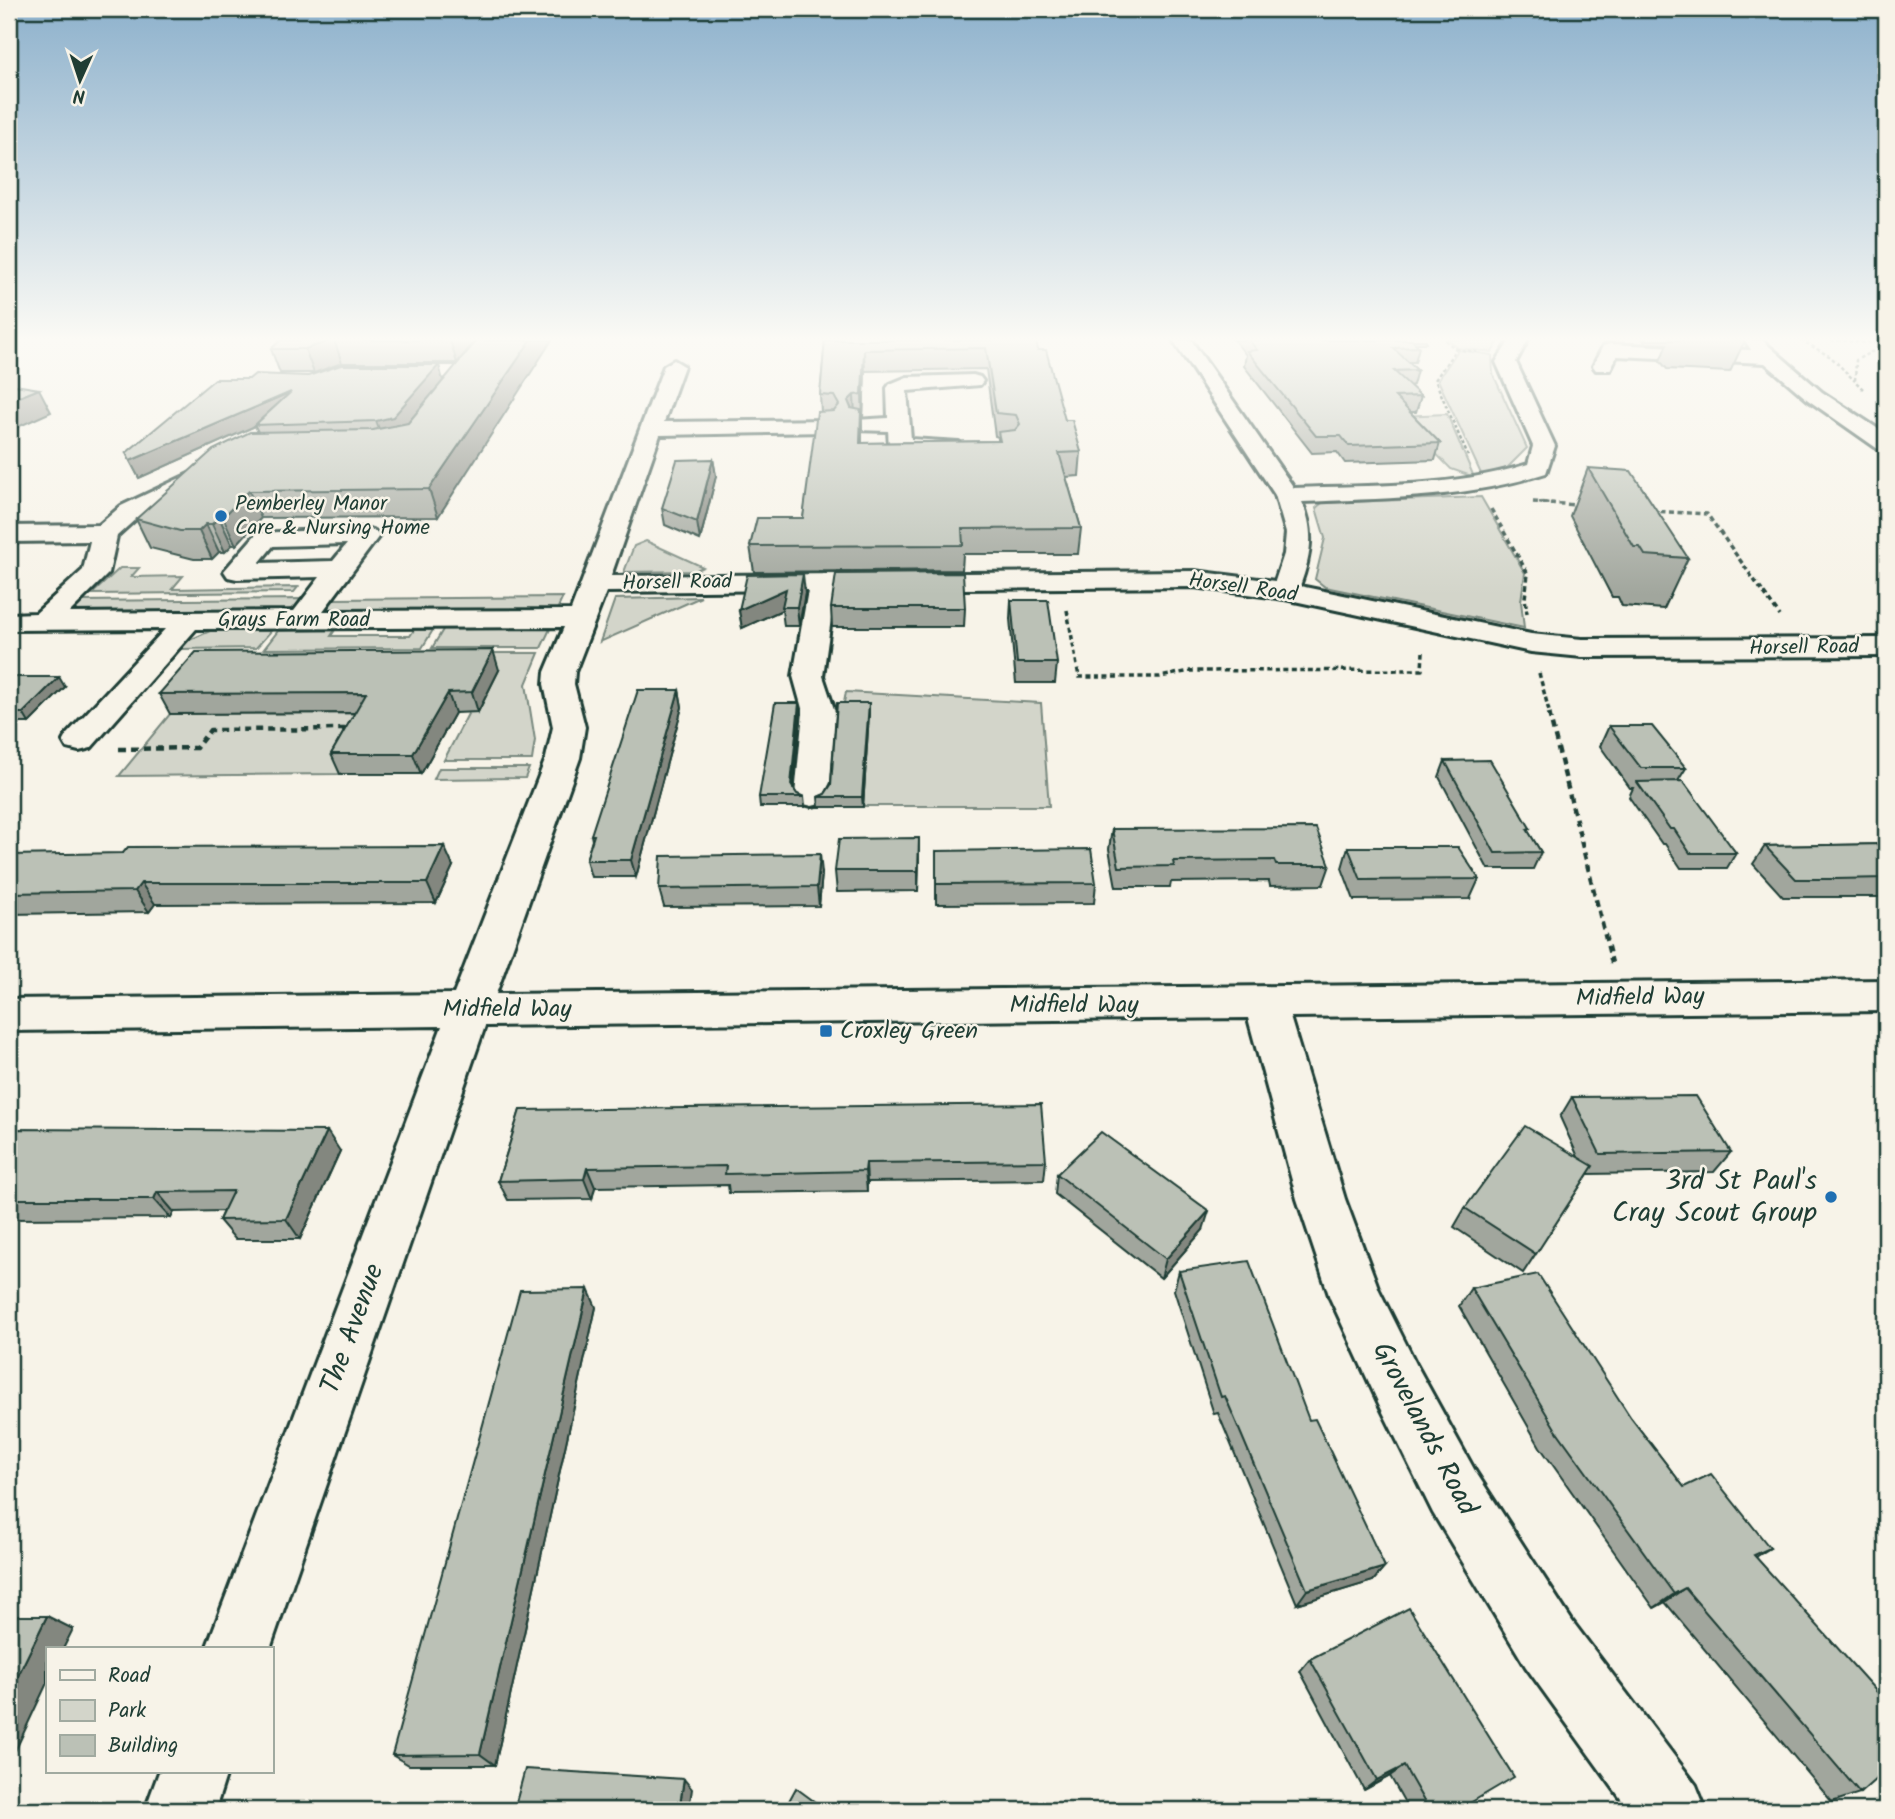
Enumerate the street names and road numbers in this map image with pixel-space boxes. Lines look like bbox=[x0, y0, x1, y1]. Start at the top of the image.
street label: Horsell Road bbox=[1186, 564, 1300, 612]
street label: Horsell Road bbox=[622, 566, 733, 600]
street label: Grays Farm Road bbox=[218, 604, 370, 637]
street label: Horsell Road bbox=[1749, 631, 1860, 665]
street label: Midfield Way bbox=[1575, 977, 1706, 1019]
street label: Midfield Way bbox=[1010, 986, 1139, 1025]
street label: Midfield Way bbox=[443, 990, 572, 1029]
street label: The Avenue bbox=[309, 1257, 398, 1401]
street label: Grovelands Road bbox=[1359, 1334, 1489, 1525]

